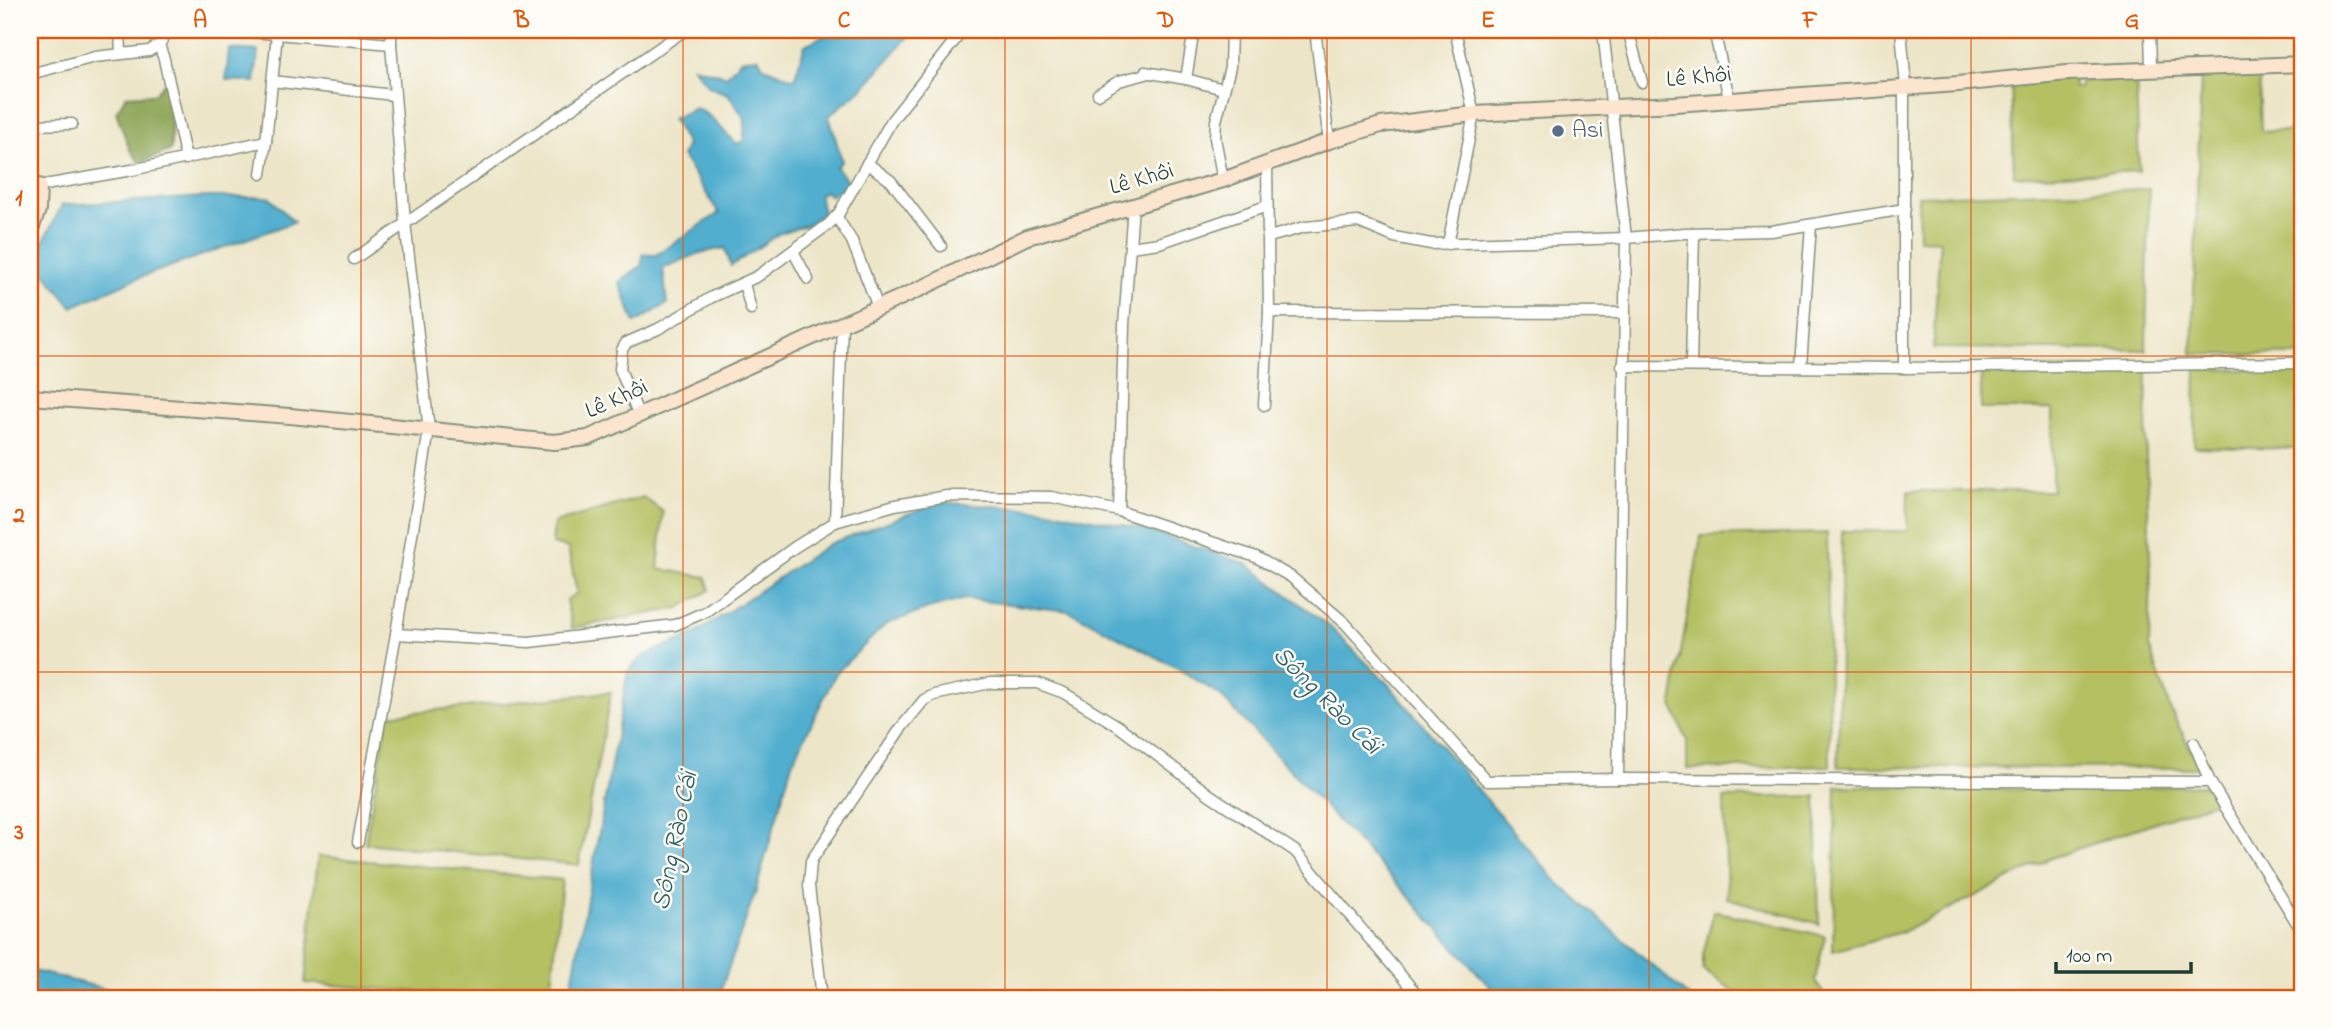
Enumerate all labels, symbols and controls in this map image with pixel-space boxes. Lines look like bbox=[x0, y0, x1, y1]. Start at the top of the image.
text: A bbox=[193, 5, 207, 38]
text: B bbox=[513, 5, 530, 38]
text: C bbox=[838, 5, 851, 38]
text: D bbox=[1157, 5, 1174, 38]
text: E bbox=[1481, 5, 1495, 38]
text: F bbox=[1802, 5, 1818, 38]
text: G bbox=[2125, 5, 2139, 38]
street label: Lê Khôi bbox=[1665, 58, 1733, 98]
place label: Asi bbox=[1572, 114, 1603, 149]
marker: Asi bbox=[1550, 123, 1566, 139]
street label: Lê Khôi bbox=[1106, 154, 1178, 206]
text: 1 bbox=[15, 183, 23, 216]
street label: Lê Khôi bbox=[580, 371, 654, 429]
text: 2 bbox=[12, 500, 25, 533]
water label: Sông Rào Cái bbox=[1263, 638, 1391, 766]
water label: Sông Rào Cái bbox=[643, 766, 710, 914]
text: 3 bbox=[13, 817, 24, 850]
scale bar bbox=[2056, 930, 2190, 974]
text: 100 m bbox=[2066, 942, 2112, 972]

